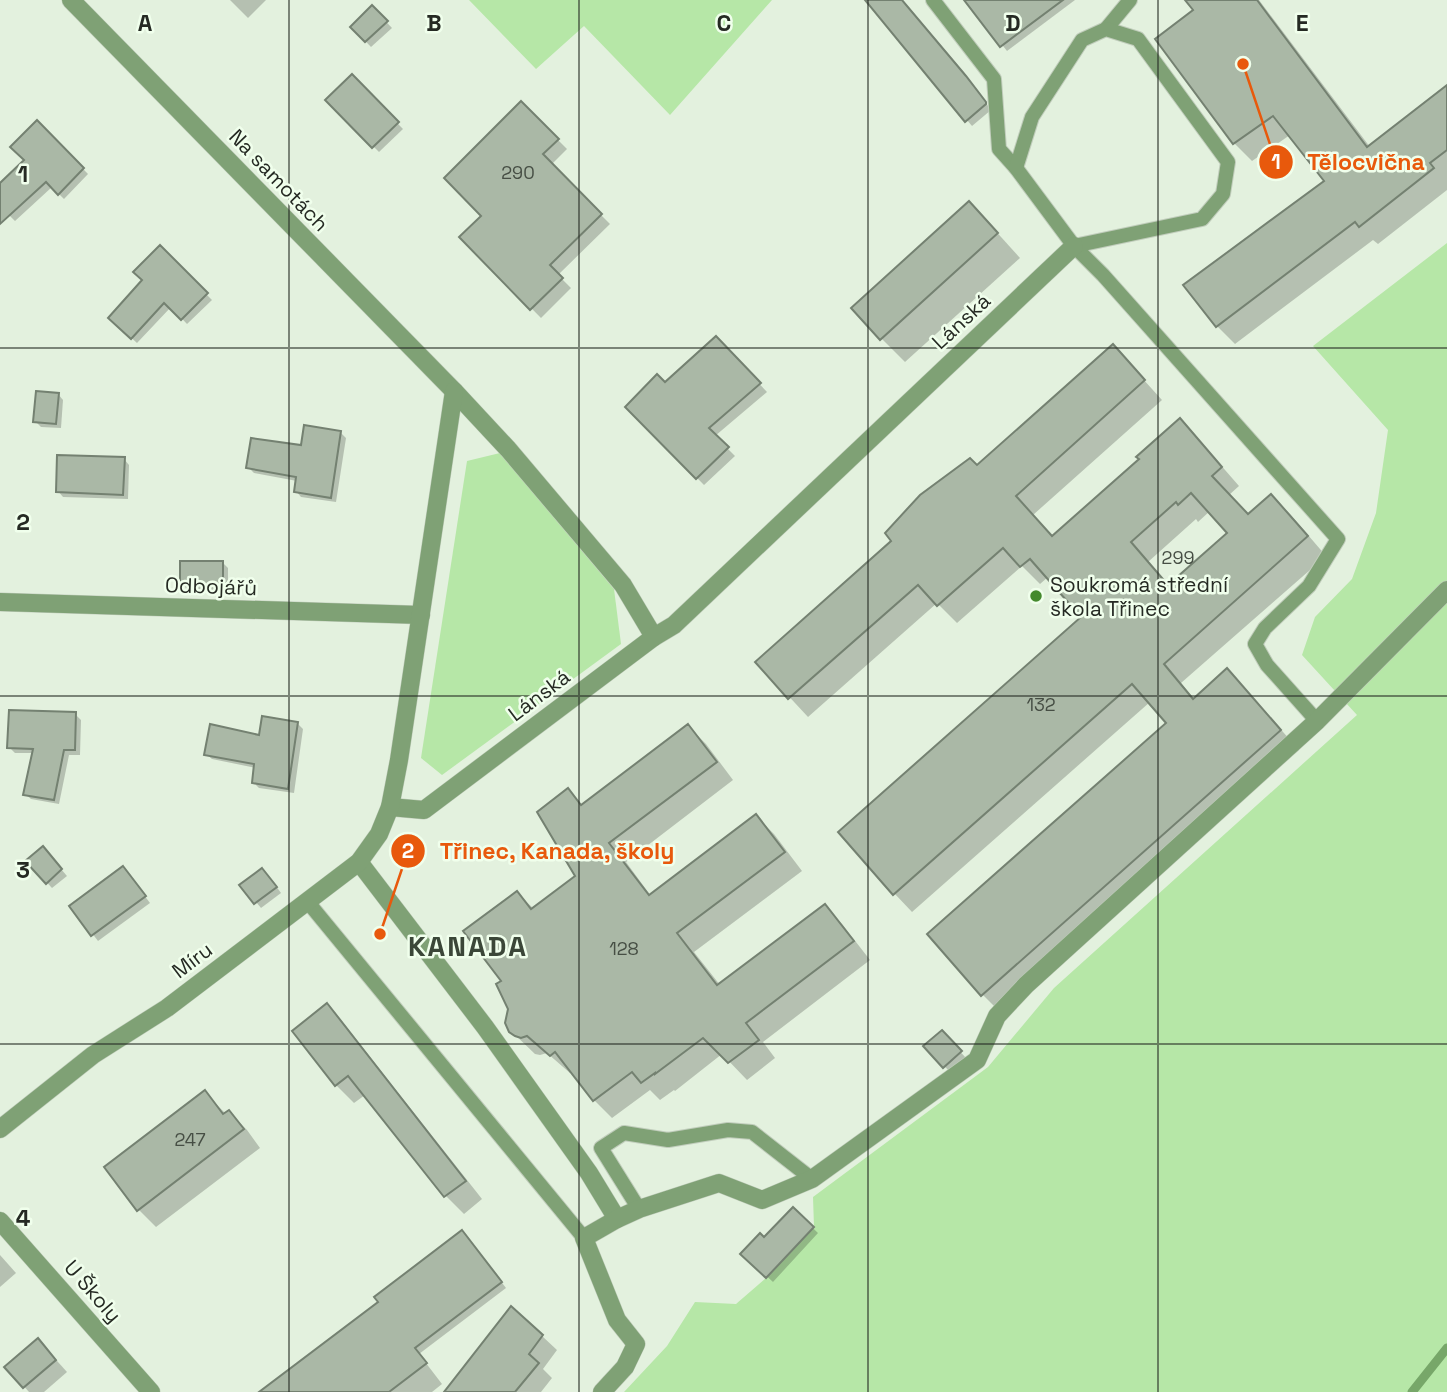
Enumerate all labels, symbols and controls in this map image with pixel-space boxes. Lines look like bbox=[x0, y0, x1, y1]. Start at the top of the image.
text: A bbox=[138, 8, 153, 38]
text: B bbox=[426, 8, 442, 38]
text: C bbox=[717, 8, 731, 38]
text: D bbox=[1005, 8, 1021, 38]
text: E bbox=[1296, 8, 1308, 38]
street label: Na samotách bbox=[223, 123, 335, 237]
callout: Tělocvična bbox=[1258, 140, 1439, 184]
text: Tělocvična bbox=[1307, 147, 1425, 177]
text: 1 bbox=[1271, 148, 1281, 175]
text: 1 bbox=[18, 159, 28, 189]
house number: 290 bbox=[501, 161, 535, 184]
street label: Lánská bbox=[926, 287, 996, 355]
text: 2 bbox=[16, 507, 30, 537]
house number: 299 bbox=[1162, 546, 1194, 569]
street label: Odbojářů bbox=[165, 571, 257, 601]
place label: Soukromá střední škola Třinec bbox=[1050, 571, 1229, 622]
marker: Soukromá střední škola Třinec bbox=[1028, 588, 1044, 604]
street label: Lánská bbox=[503, 663, 575, 727]
house number: 132 bbox=[1026, 693, 1056, 716]
callout: Třinec, Kanada, školy bbox=[390, 829, 689, 873]
text: Třinec, Kanada, školy bbox=[440, 836, 674, 866]
text: 2 bbox=[402, 837, 414, 864]
text: 3 bbox=[16, 855, 30, 885]
district label: KANADA bbox=[408, 928, 528, 964]
street label: Míru bbox=[166, 936, 218, 984]
house number: 128 bbox=[609, 937, 639, 960]
house number: 247 bbox=[174, 1128, 206, 1151]
text: 4 bbox=[16, 1203, 31, 1233]
street label: U Školy bbox=[59, 1254, 127, 1328]

